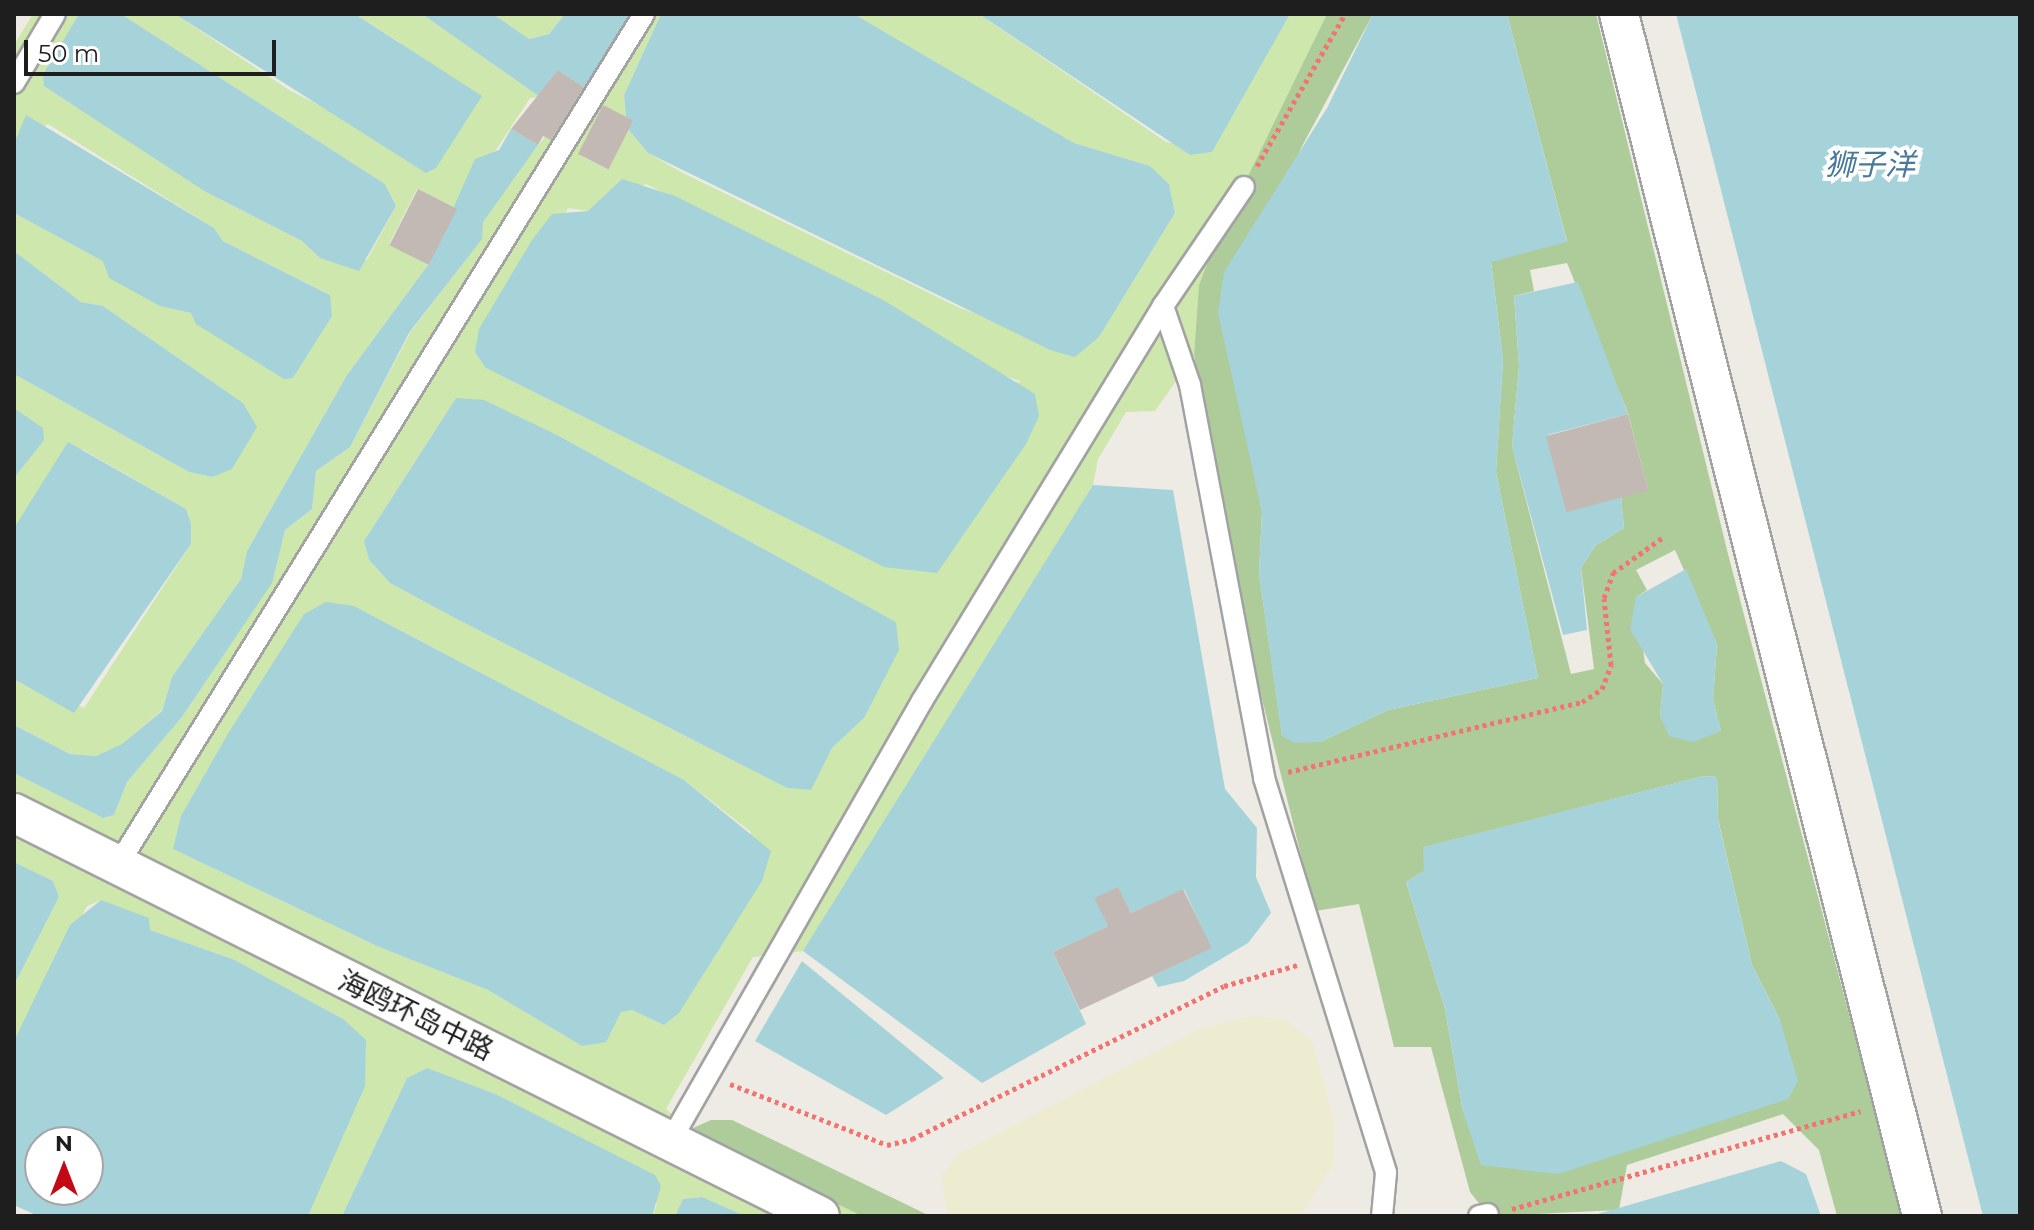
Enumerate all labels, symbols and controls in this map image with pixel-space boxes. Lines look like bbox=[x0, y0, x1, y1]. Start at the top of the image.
scale bar bbox=[28, 24, 280, 74]
text: 50 m bbox=[38, 39, 99, 68]
water label: 狮子洋 bbox=[1825, 147, 1915, 183]
street label: 海鸥环岛中路 bbox=[333, 963, 499, 1067]
north arrow bbox=[24, 1126, 104, 1206]
text: N bbox=[55, 1130, 73, 1157]

